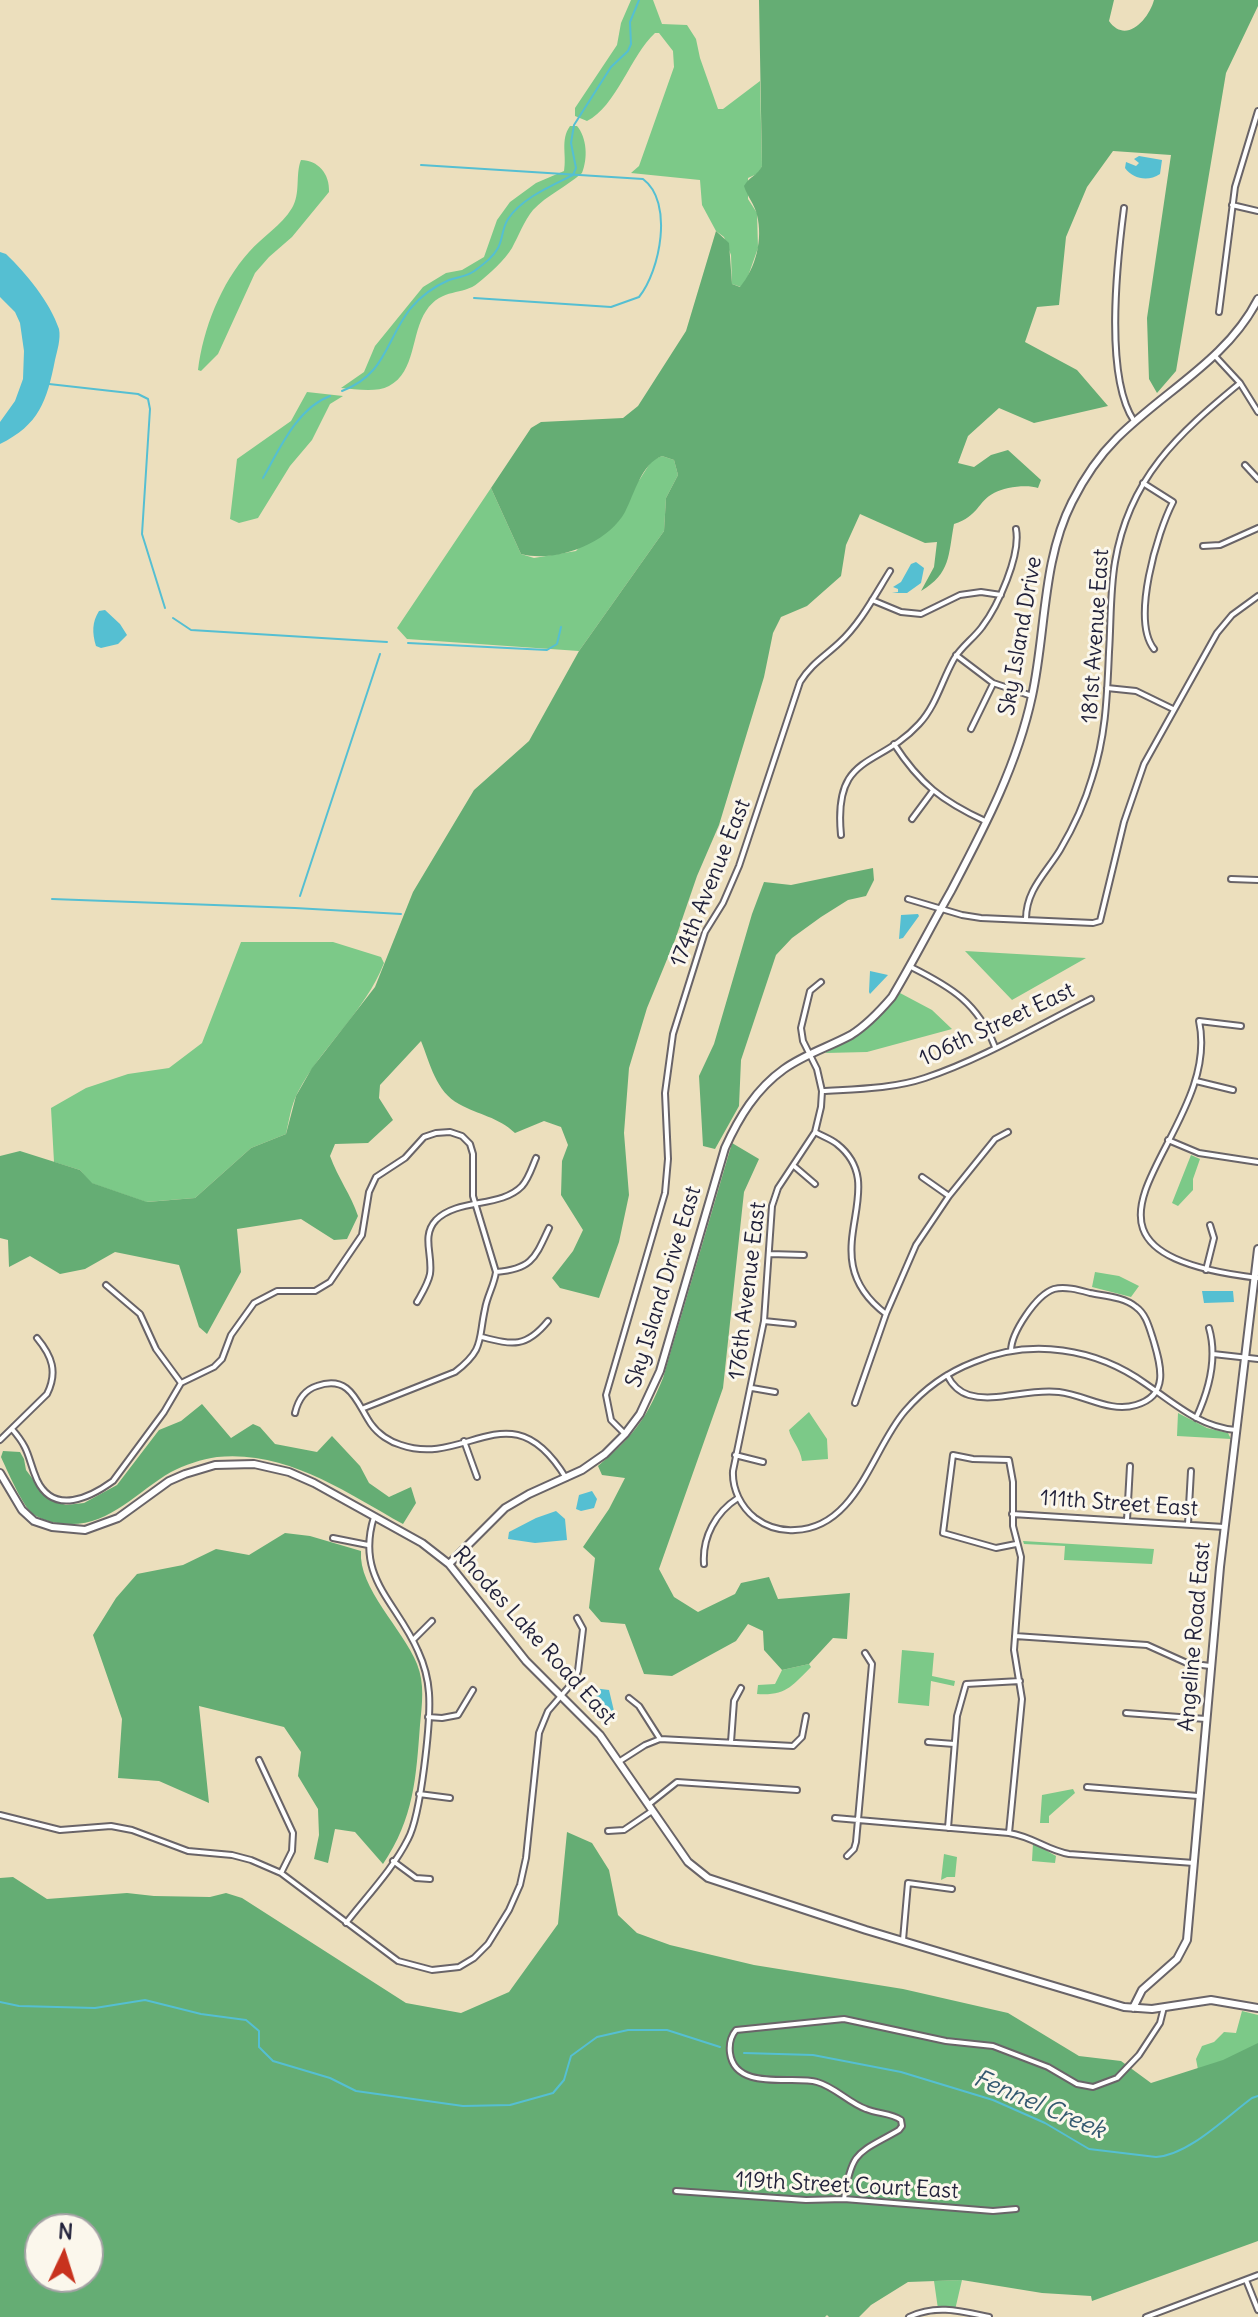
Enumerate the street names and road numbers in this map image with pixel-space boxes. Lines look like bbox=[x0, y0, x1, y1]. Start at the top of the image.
street label: 181st Avenue East bbox=[1077, 548, 1115, 724]
street label: Sky Island Drive bbox=[994, 554, 1048, 718]
street label: 174th Avenue East bbox=[665, 795, 757, 971]
street label: 106th Street East bbox=[915, 978, 1079, 1072]
street label: Sky Island Drive East bbox=[621, 1183, 707, 1391]
street label: 176th Avenue East bbox=[724, 1201, 772, 1381]
street label: 111th Street East bbox=[1039, 1485, 1199, 1523]
street label: Rhodes Lake Road East bbox=[447, 1541, 621, 1731]
street label: Angeline Road East bbox=[1174, 1541, 1216, 1733]
street label: 119th Street Court East bbox=[735, 2167, 959, 2205]

